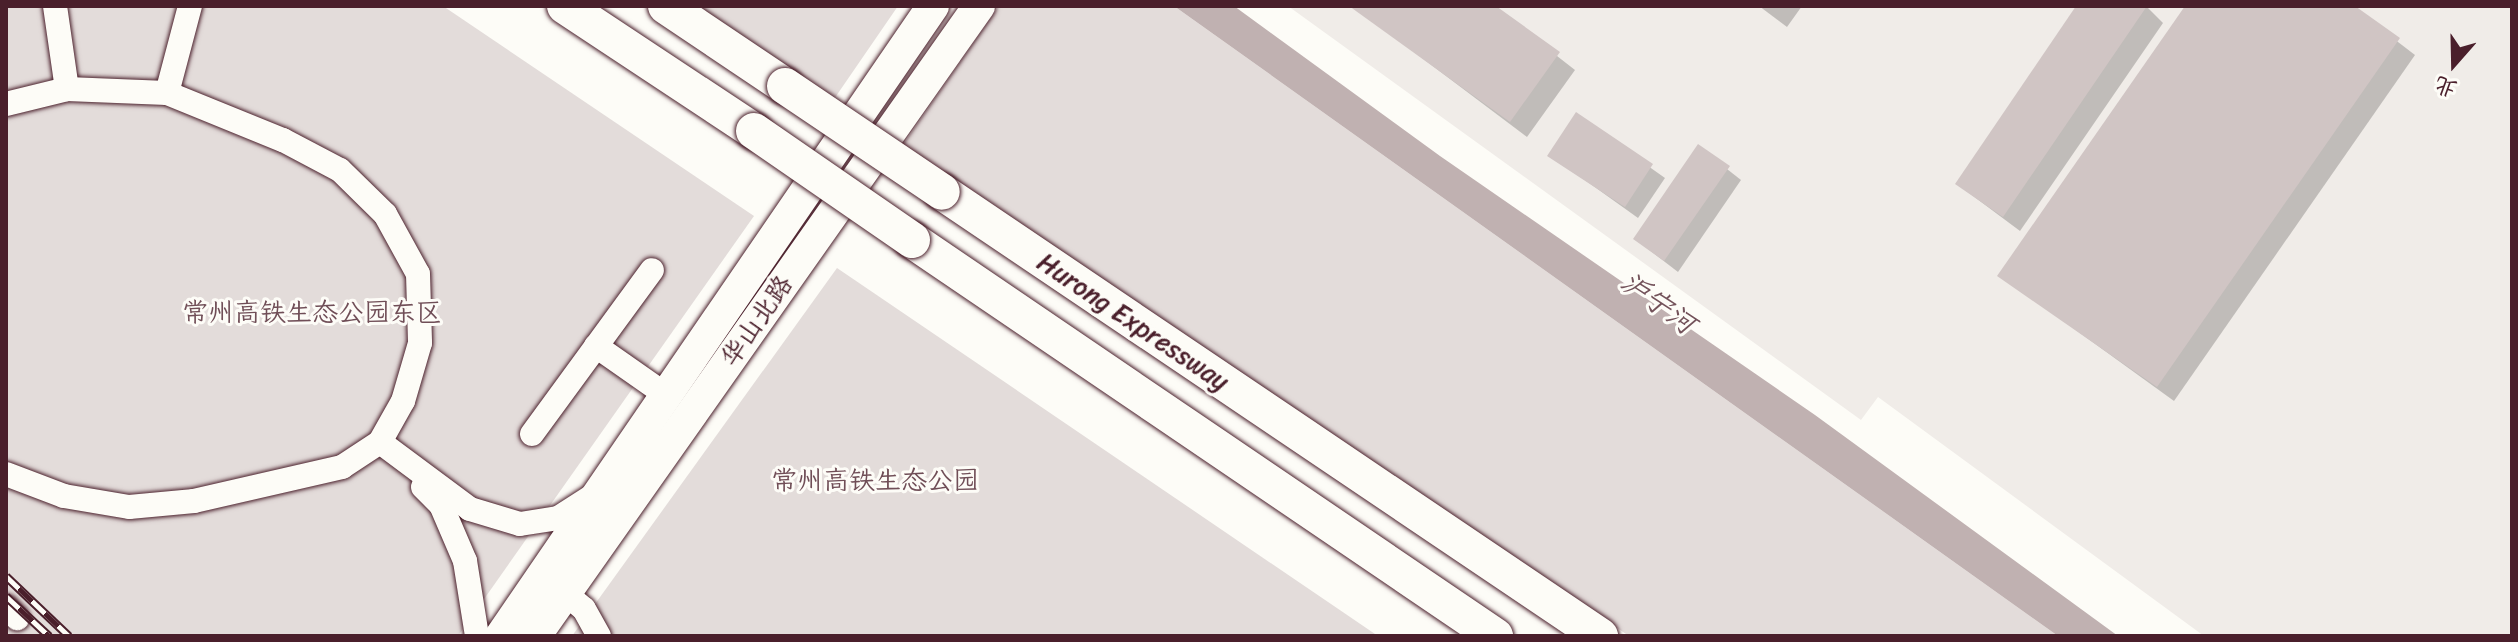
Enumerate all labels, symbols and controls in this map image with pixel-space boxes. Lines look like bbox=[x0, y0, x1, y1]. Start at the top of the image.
north arrow bbox=[2414, 24, 2494, 104]
text: 北 bbox=[2429, 65, 2463, 109]
street label: Hurong Expressway bbox=[1031, 246, 1235, 398]
water label: 沪宁河 bbox=[1614, 265, 1702, 341]
street label: 华山北路 bbox=[714, 269, 800, 373]
park label: 常州高铁生态公园东区 bbox=[182, 297, 442, 329]
park label: 常州高铁生态公园 bbox=[771, 465, 979, 497]

